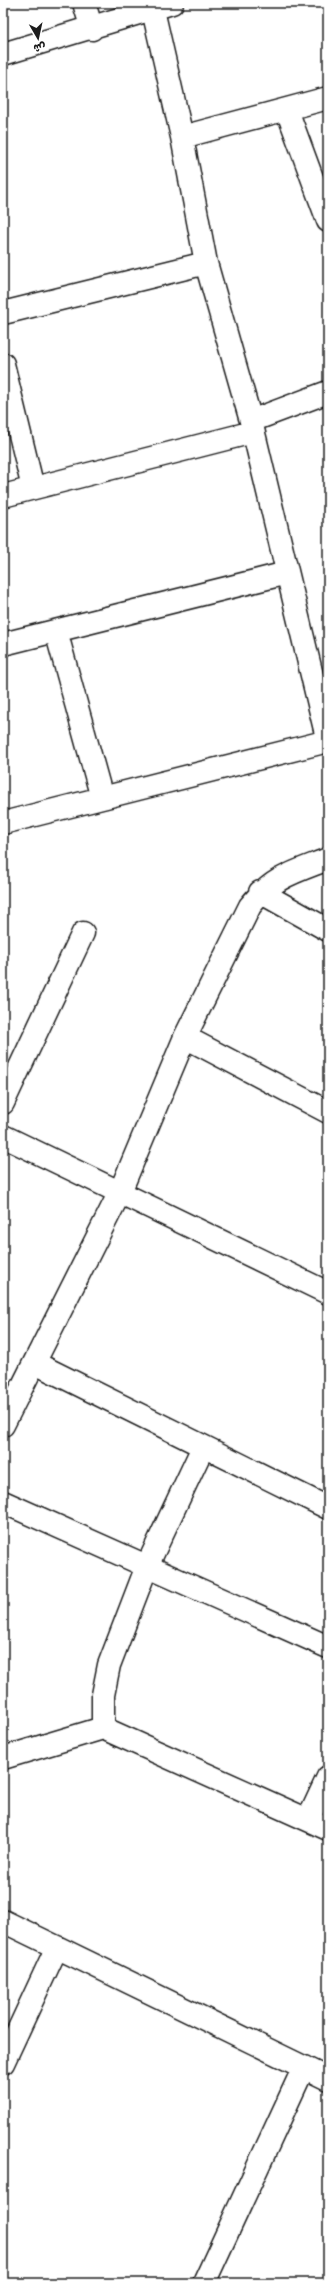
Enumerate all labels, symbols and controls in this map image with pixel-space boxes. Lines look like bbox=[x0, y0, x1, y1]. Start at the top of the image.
north arrow bbox=[18, 18, 58, 58]
text: ش bbox=[32, 40, 47, 57]

